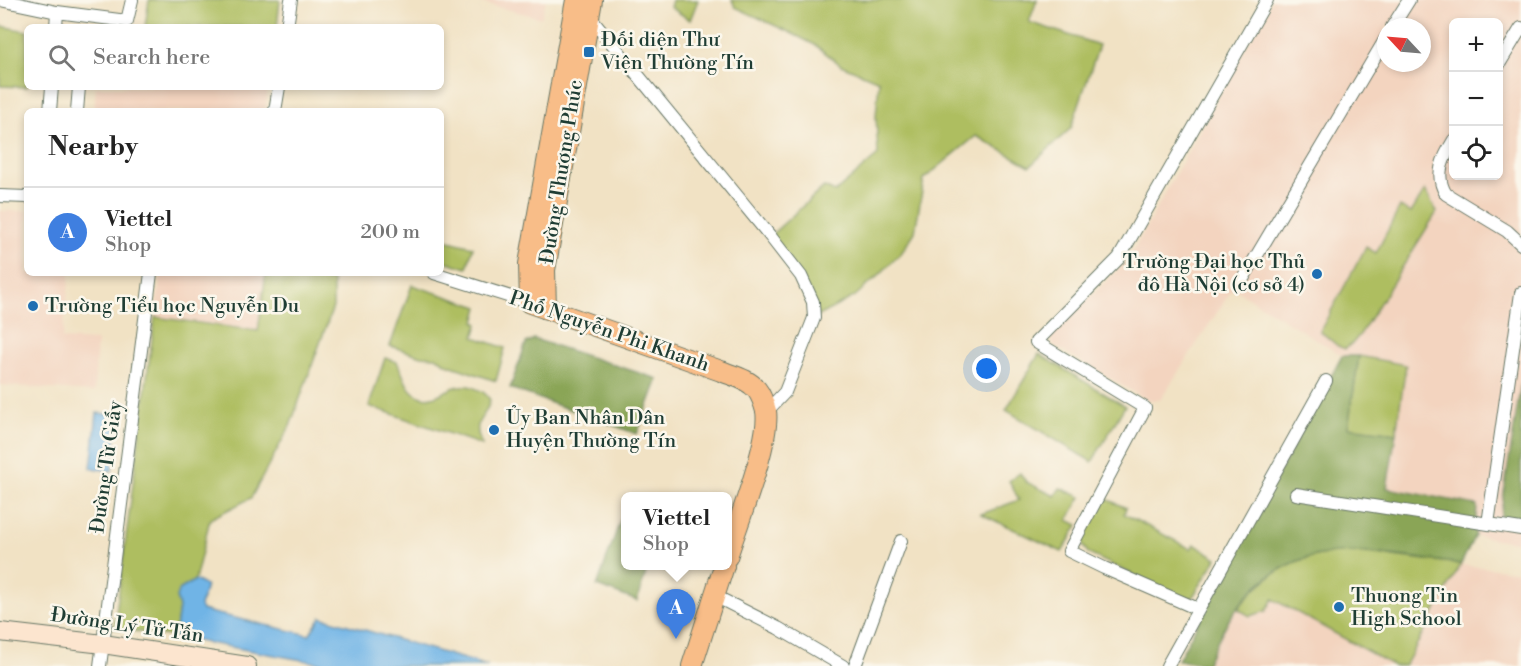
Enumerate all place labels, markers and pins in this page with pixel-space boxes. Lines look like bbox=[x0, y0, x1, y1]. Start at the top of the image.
place label: Đối diện Thư Viện Thường Tín bbox=[600, 28, 754, 76]
marker: Đối diện Thư Viện Thường Tín bbox=[582, 45, 596, 59]
place label: Trường Đại học Thủ đô Hà Nội (cơ sở 4) bbox=[1123, 250, 1306, 298]
marker: Trường Đại học Thủ đô Hà Nội (cơ sở 4) bbox=[1310, 267, 1324, 281]
place label: Trường Tiểu học Nguyễn Du bbox=[45, 294, 300, 319]
marker: Trường Tiểu học Nguyễn Du bbox=[26, 299, 40, 313]
place label: Ủy Ban Nhân Dân Huyện Thường Tín bbox=[506, 405, 676, 454]
marker: Ủy Ban Nhân Dân Huyện Thường Tín bbox=[487, 423, 501, 437]
place label: Thuong Tin High School bbox=[1351, 584, 1462, 632]
pin: A bbox=[656, 590, 696, 639]
marker: Thuong Tin High School bbox=[1332, 600, 1346, 614]

